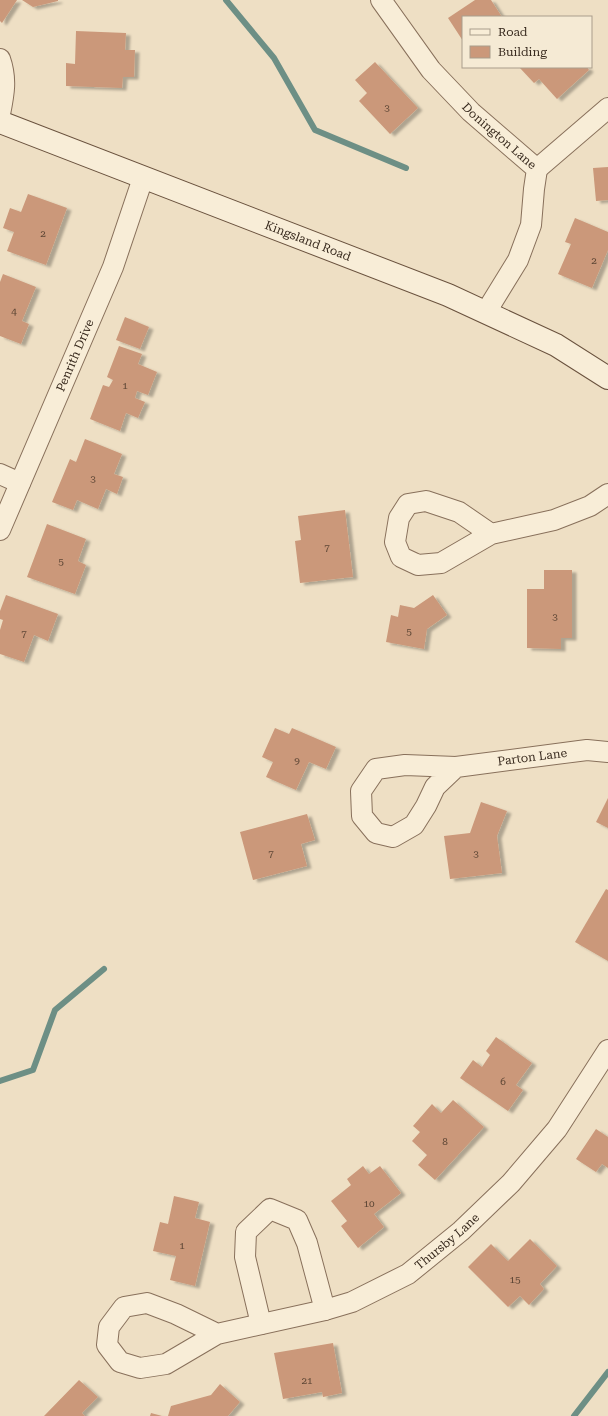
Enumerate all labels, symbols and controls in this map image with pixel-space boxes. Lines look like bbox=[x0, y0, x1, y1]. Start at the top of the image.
legend bbox=[462, 16, 592, 68]
text: Road bbox=[498, 25, 528, 39]
text: Building bbox=[498, 45, 547, 59]
street label: Donington Lane bbox=[459, 100, 539, 172]
house number: 3 bbox=[384, 102, 390, 113]
street label: Kingsland Road bbox=[263, 218, 353, 264]
house number: 2 bbox=[40, 228, 46, 239]
house number: 2 bbox=[591, 255, 597, 266]
house number: 4 bbox=[11, 306, 17, 317]
street label: Penrith Drive bbox=[53, 317, 97, 394]
house number: 1 bbox=[122, 380, 128, 391]
house number: 3 bbox=[90, 473, 96, 484]
house number: 7 bbox=[324, 542, 330, 553]
house number: 5 bbox=[58, 556, 64, 567]
house number: 3 bbox=[552, 611, 558, 622]
house number: 5 bbox=[406, 626, 412, 637]
house number: 7 bbox=[21, 628, 27, 639]
street label: Parton Lane bbox=[497, 746, 568, 769]
house number: 9 bbox=[294, 755, 300, 766]
house number: 7 bbox=[268, 848, 274, 859]
house number: 3 bbox=[473, 848, 479, 859]
house number: 6 bbox=[500, 1076, 506, 1087]
house number: 8 bbox=[442, 1136, 448, 1147]
house number: 10 bbox=[363, 1198, 375, 1209]
street label: Thursby Lane bbox=[412, 1210, 482, 1273]
house number: 1 bbox=[179, 1240, 185, 1251]
house number: 15 bbox=[509, 1274, 521, 1285]
house number: 21 bbox=[301, 1375, 313, 1386]

